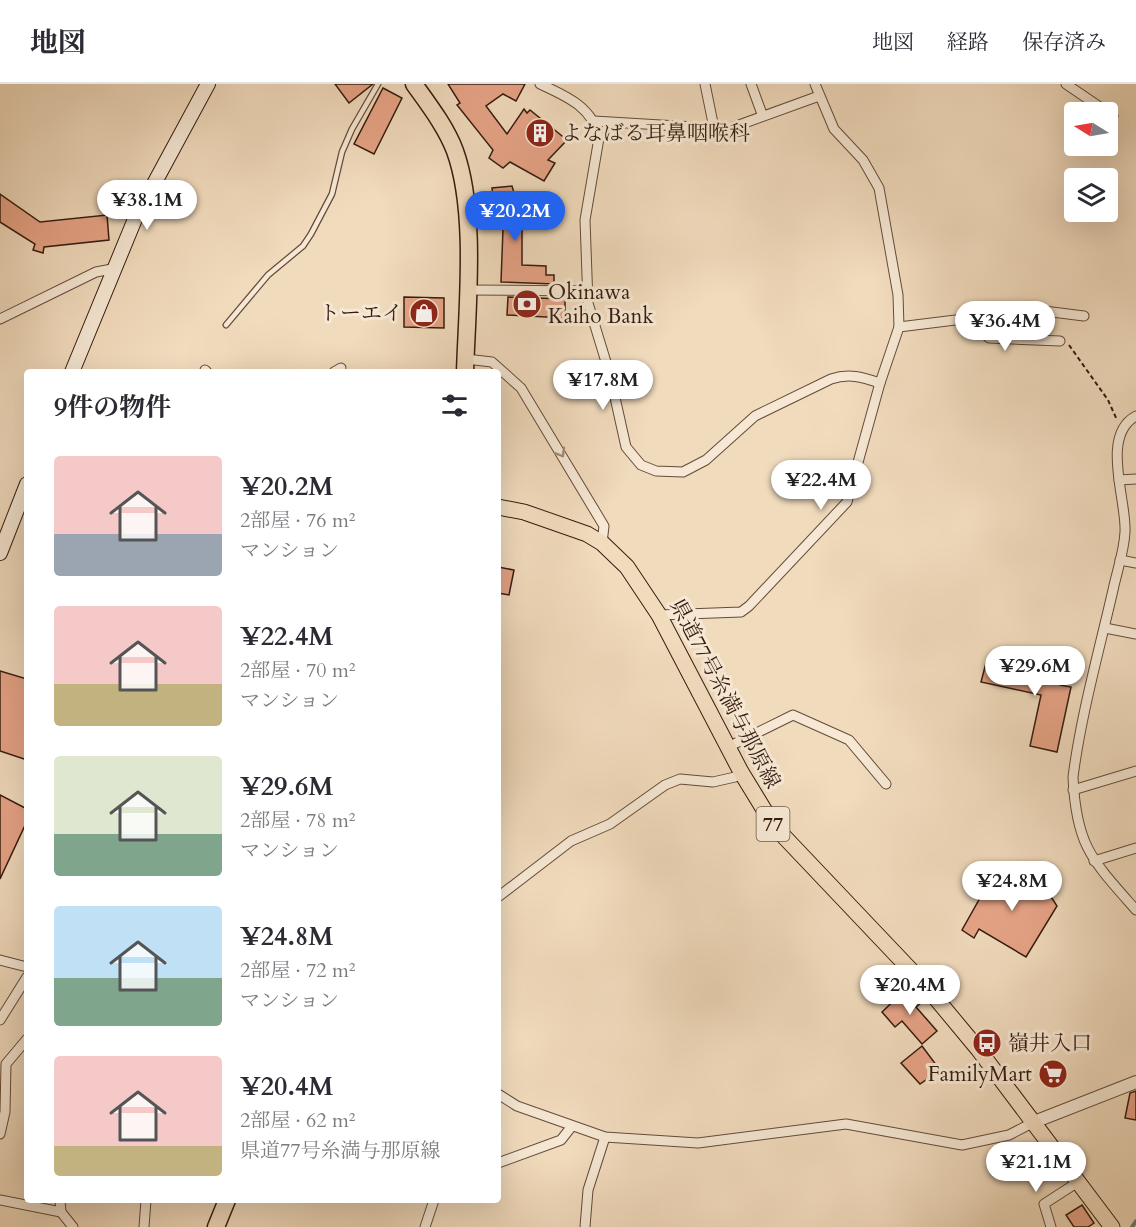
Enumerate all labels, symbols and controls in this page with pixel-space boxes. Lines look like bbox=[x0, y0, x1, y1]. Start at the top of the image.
text: 地図 bbox=[30, 24, 86, 62]
text: 地図 bbox=[872, 28, 914, 57]
text: 経路 bbox=[947, 28, 989, 57]
text: 保存済み bbox=[1022, 28, 1106, 57]
north arrow bbox=[1064, 102, 1118, 156]
map controls bbox=[1064, 102, 1118, 222]
building icon: よなばる耳鼻咽喉科 bbox=[524, 117, 556, 149]
place label: よなばる耳鼻咽喉科 bbox=[561, 119, 750, 148]
button: layers bbox=[1064, 168, 1118, 222]
pin: ¥38.1M bbox=[98, 180, 196, 231]
text: ¥38.1M bbox=[111, 186, 183, 213]
pin: ¥20.2M bbox=[466, 191, 564, 242]
text: ¥20.2M bbox=[479, 197, 551, 224]
place label: Okinawa Kaiho Bank bbox=[548, 278, 654, 331]
bank icon: Okinawa Kaiho Bank bbox=[511, 288, 543, 320]
shop icon: トーエイ bbox=[408, 297, 440, 329]
place label: トーエイ bbox=[319, 299, 403, 328]
pin: ¥36.4M bbox=[956, 301, 1054, 352]
text: ¥36.4M bbox=[969, 307, 1041, 334]
pin: ¥17.8M bbox=[554, 360, 652, 411]
text: ¥17.8M bbox=[567, 366, 639, 393]
icon: filters bbox=[438, 389, 471, 422]
text: 9件の物件 bbox=[54, 390, 171, 425]
one-way arrow bbox=[554, 447, 565, 457]
pin: ¥22.4M bbox=[772, 460, 870, 511]
text: ¥22.4M bbox=[785, 466, 857, 493]
text: ¥20.2M bbox=[240, 469, 333, 504]
icon: home bbox=[102, 480, 174, 552]
text: 2部屋 · 76 m² bbox=[240, 507, 356, 534]
text: マンション bbox=[240, 537, 339, 564]
street label: 県道77号糸満与那原線 bbox=[663, 594, 787, 794]
text: ¥22.4M bbox=[240, 619, 333, 654]
icon: home bbox=[102, 630, 174, 702]
pin: ¥29.6M bbox=[986, 646, 1084, 697]
text: ¥29.6M bbox=[999, 652, 1071, 679]
text: 2部屋 · 70 m² bbox=[240, 657, 356, 684]
text: マンション bbox=[240, 687, 339, 714]
text: ¥29.6M bbox=[240, 769, 333, 804]
icon: home bbox=[102, 780, 174, 852]
text: 2部屋 · 78 m² bbox=[240, 807, 356, 834]
road number: 77 bbox=[756, 807, 790, 841]
text: マンション bbox=[240, 837, 339, 864]
pin: ¥24.8M bbox=[963, 861, 1061, 912]
text: ¥24.8M bbox=[976, 867, 1048, 894]
text: ¥24.8M bbox=[240, 919, 333, 954]
icon: home bbox=[102, 930, 174, 1002]
text: 2部屋 · 72 m² bbox=[240, 957, 356, 984]
pin: ¥20.4M bbox=[861, 965, 959, 1016]
text: ¥20.4M bbox=[874, 971, 946, 998]
text: マンション bbox=[240, 987, 339, 1014]
bus stop icon: 嶺井入口 bbox=[971, 1027, 1003, 1059]
place label: 嶺井入口 bbox=[1008, 1029, 1092, 1058]
supermarket icon: FamilyMart bbox=[1037, 1058, 1069, 1090]
place label: FamilyMart bbox=[928, 1060, 1032, 1089]
text: ¥20.4M bbox=[240, 1069, 333, 1104]
icon: home bbox=[102, 1080, 174, 1152]
text: 2部屋 · 62 m² bbox=[240, 1107, 356, 1134]
text: 県道77号糸満与那原線 bbox=[240, 1137, 441, 1164]
pin: ¥21.1M bbox=[987, 1142, 1085, 1193]
text: ¥21.1M bbox=[1000, 1148, 1072, 1175]

